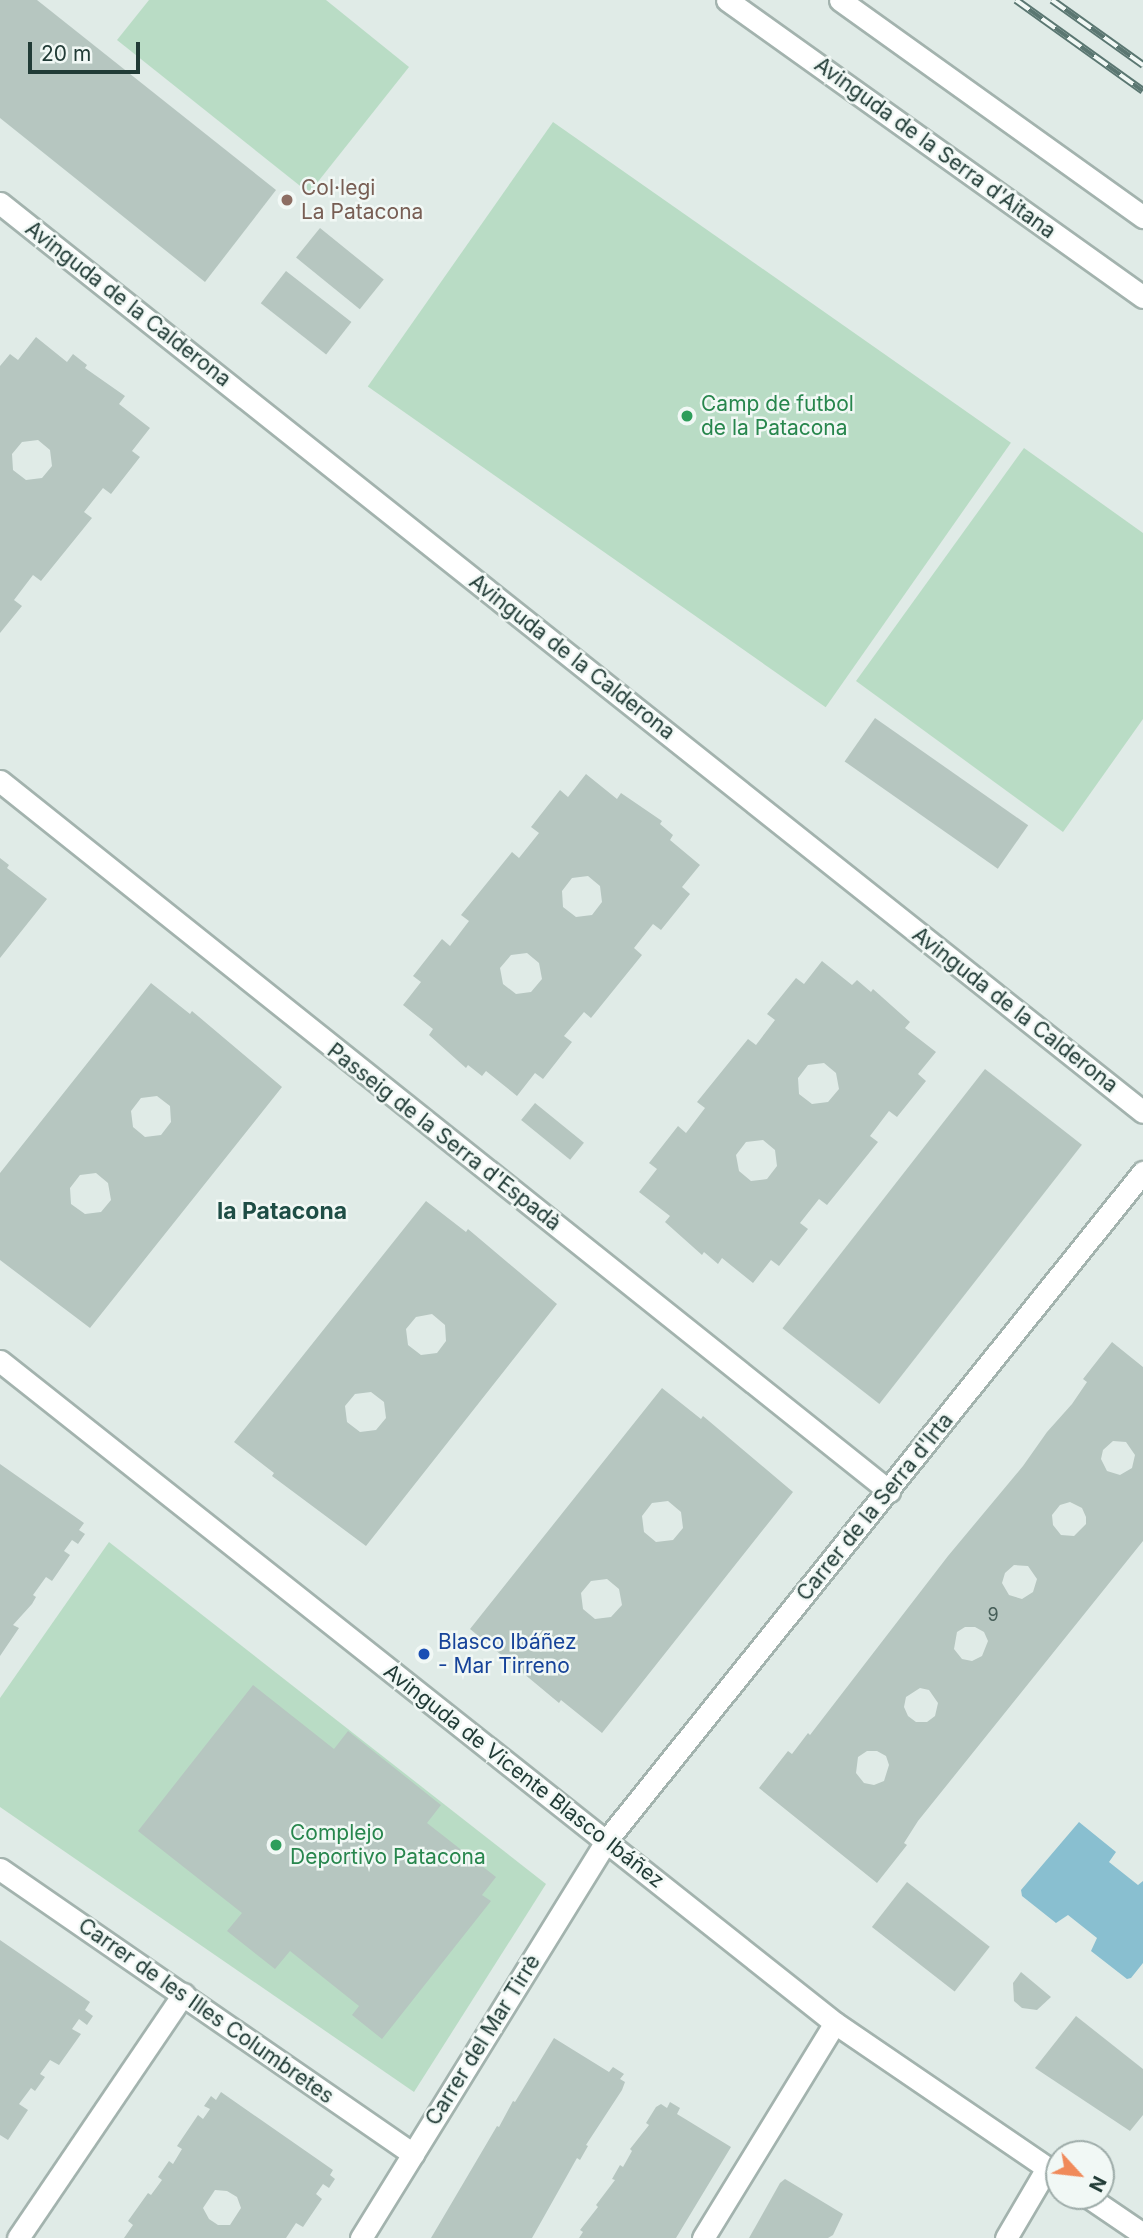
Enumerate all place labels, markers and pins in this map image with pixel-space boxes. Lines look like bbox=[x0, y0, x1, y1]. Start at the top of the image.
place label: Col·legi La Patacona bbox=[301, 175, 423, 225]
marker: Col·legi La Patacona bbox=[279, 192, 295, 208]
place label: Camp de futbol de la Patacona bbox=[701, 391, 854, 441]
marker: Camp de futbol de la Patacona bbox=[679, 408, 695, 424]
place label: Blasco Ibáñez - Mar Tirreno bbox=[438, 1629, 577, 1679]
marker: Blasco Ibáñez - Mar Tirreno bbox=[416, 1646, 432, 1662]
place label: Complejo Deportivo Patacona bbox=[290, 1820, 486, 1870]
marker: Complejo Deportivo Patacona bbox=[268, 1837, 284, 1853]

